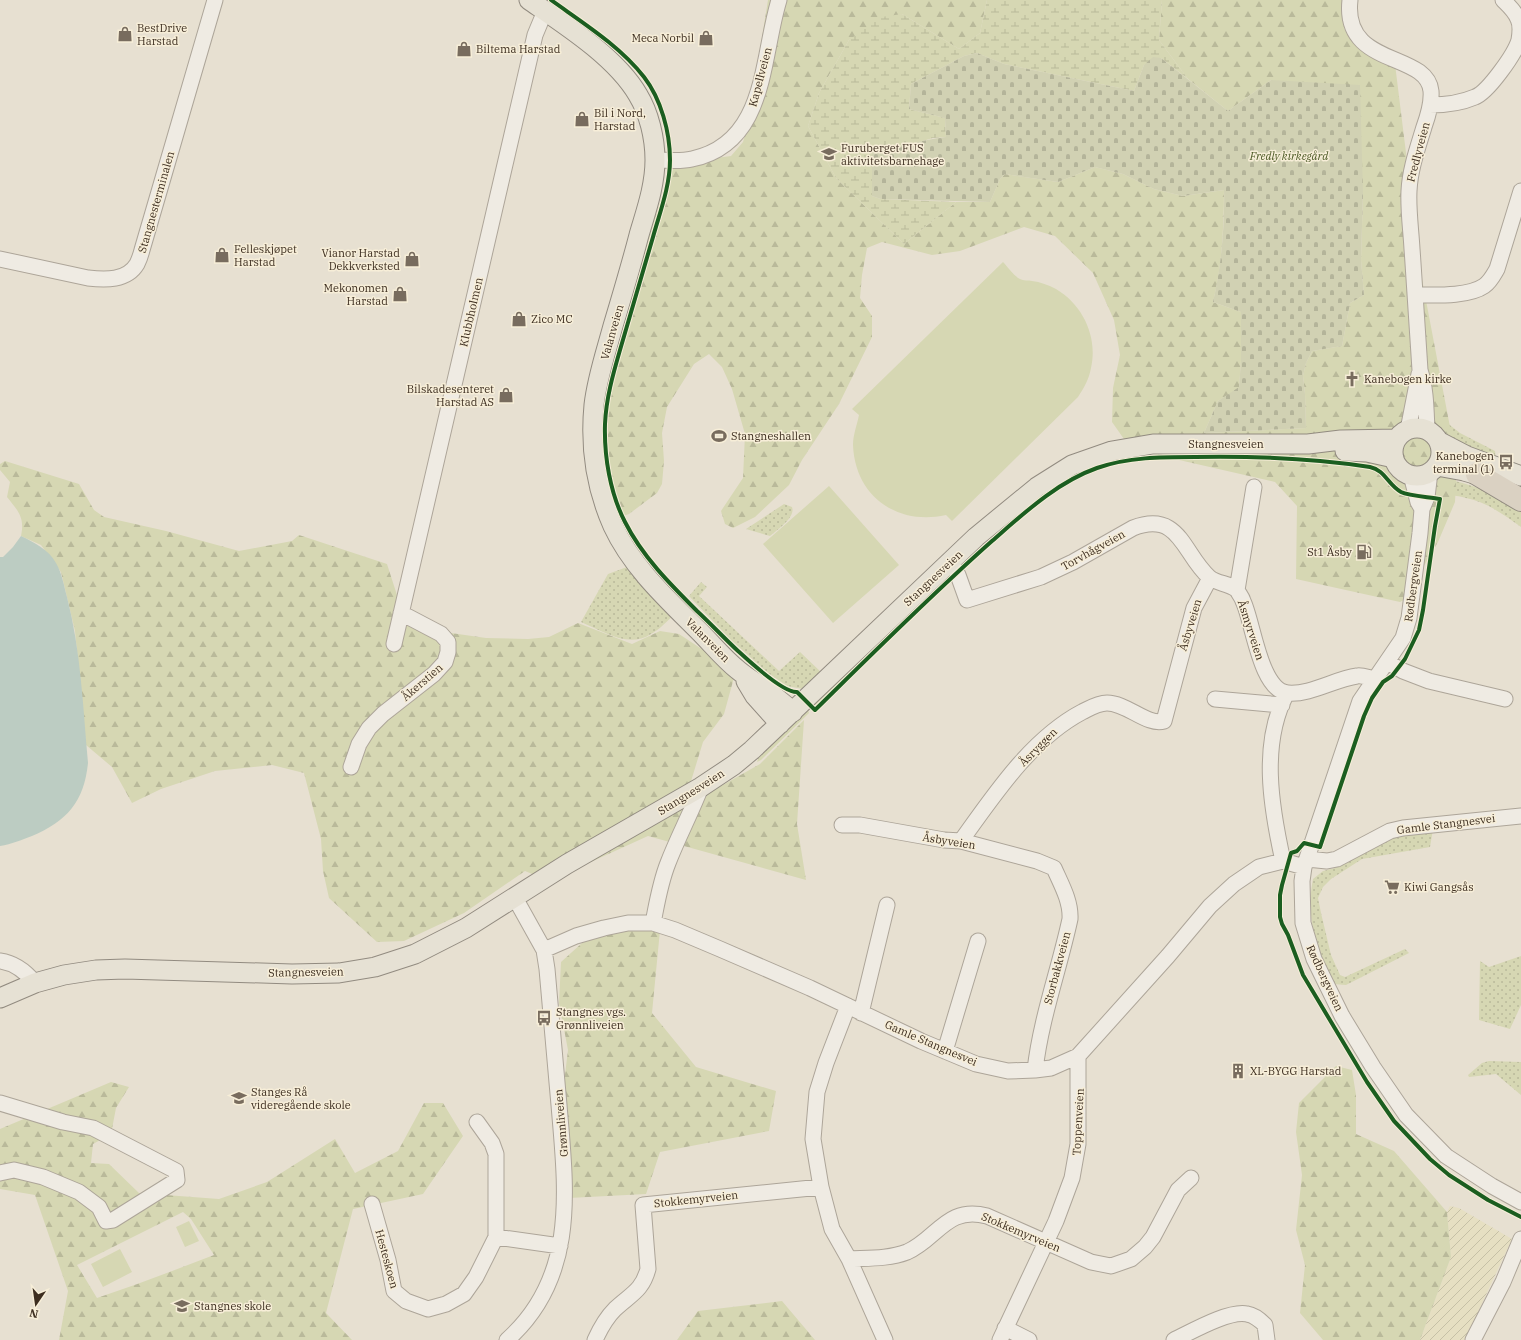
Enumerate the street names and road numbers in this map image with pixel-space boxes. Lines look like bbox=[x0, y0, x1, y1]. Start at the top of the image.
street label: Kapellveien bbox=[745, 46, 775, 108]
street label: Fredlyveien bbox=[1403, 120, 1433, 184]
street label: Stangnesterminalen bbox=[135, 149, 177, 255]
street label: Klubbholmen bbox=[456, 276, 486, 348]
street label: Valanveien bbox=[597, 303, 627, 361]
street label: Stangnesveien bbox=[1188, 437, 1264, 451]
street label: Torvhågveien bbox=[1059, 527, 1127, 573]
street label: Stangnesveien bbox=[901, 547, 965, 609]
street label: Rødbergveien bbox=[1401, 549, 1425, 623]
street label: Åsbyveien bbox=[1175, 597, 1205, 653]
street label: Åsmyrveien bbox=[1235, 598, 1267, 662]
street label: Valanveien bbox=[683, 615, 733, 665]
street label: Åkerstien bbox=[399, 660, 445, 704]
street label: Åsryggen bbox=[1016, 725, 1060, 769]
street label: Stangnesveien bbox=[655, 766, 727, 818]
street label: Gamle Stangnesvei bbox=[1396, 811, 1497, 837]
street label: Åsbyveien bbox=[921, 830, 977, 852]
street label: Storbakkveien bbox=[1041, 930, 1073, 1006]
street label: Rødbergveien bbox=[1303, 942, 1347, 1014]
street label: Stangnesveien bbox=[268, 964, 344, 980]
street label: Gamle Stangnesvei bbox=[883, 1017, 980, 1069]
street label: Toppenveien bbox=[1069, 1088, 1087, 1156]
street label: Grønnliveien bbox=[551, 1089, 571, 1157]
street label: Stokkemyrveien bbox=[653, 1188, 739, 1210]
street label: Stokkemyrveien bbox=[979, 1209, 1063, 1255]
street label: Hesteskoen bbox=[372, 1228, 402, 1290]

